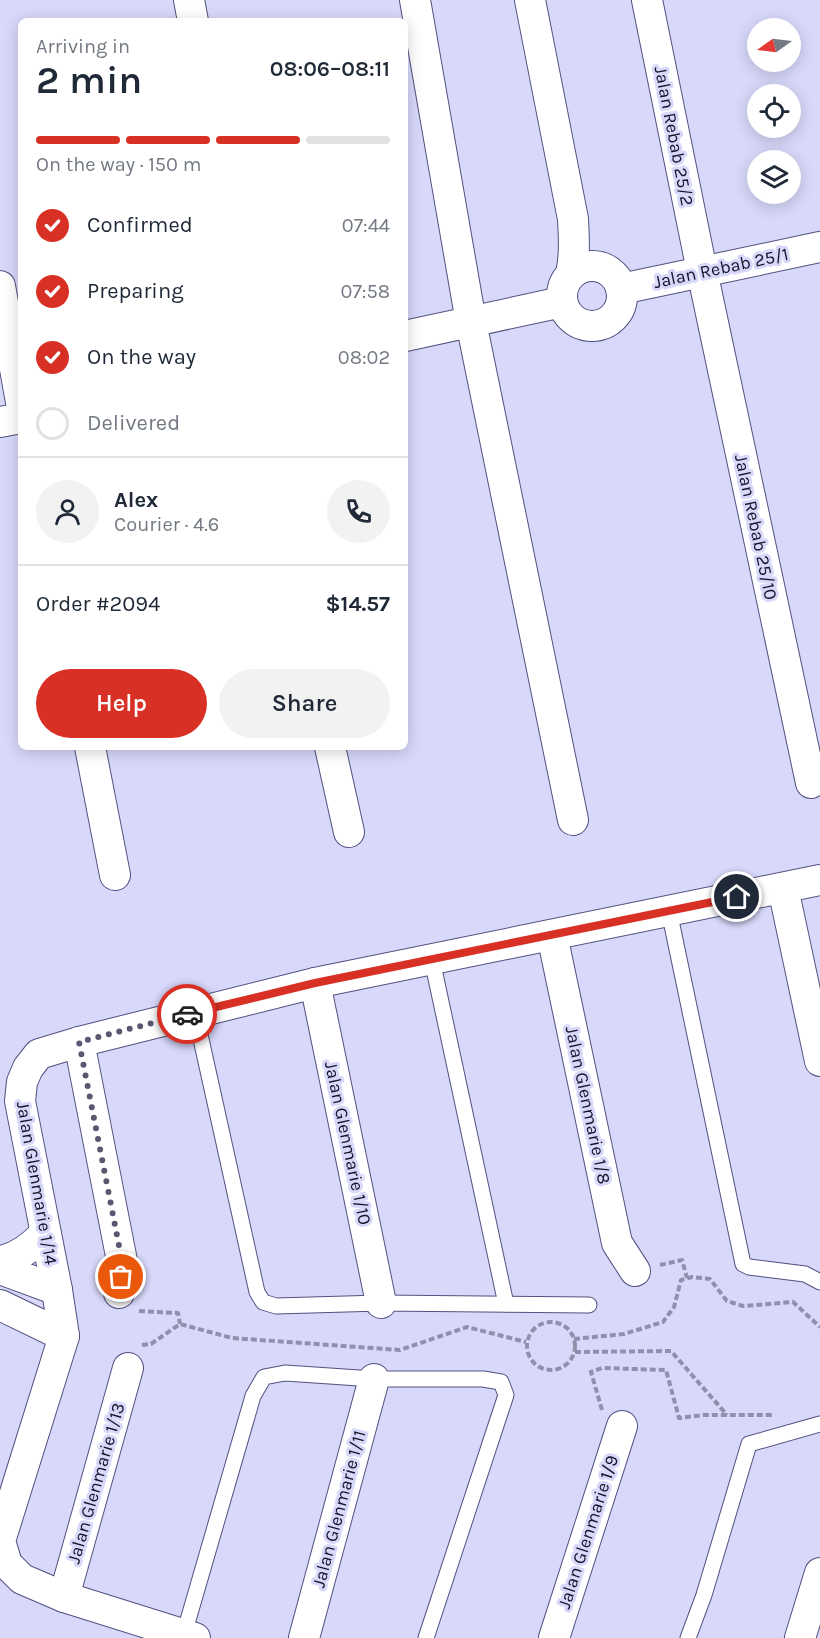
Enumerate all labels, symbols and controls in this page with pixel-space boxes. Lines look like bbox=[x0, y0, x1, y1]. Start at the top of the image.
north arrow bbox=[747, 18, 801, 72]
map controls bbox=[747, 18, 801, 204]
text: Arriving in bbox=[36, 35, 130, 58]
text: 08:06–08:11 bbox=[270, 56, 390, 82]
text: 2 min bbox=[36, 57, 142, 103]
street label: Jalan Rebab 25/2 bbox=[650, 64, 698, 208]
button: locate bbox=[747, 84, 801, 138]
button: layers bbox=[747, 150, 801, 204]
text: On the way · 150 m bbox=[36, 153, 201, 176]
icon: check bbox=[36, 209, 69, 242]
text: Confirmed bbox=[87, 212, 193, 238]
text: 07:44 bbox=[342, 214, 390, 237]
street label: Jalan Rebab 25/1 bbox=[652, 243, 790, 293]
icon: check bbox=[36, 275, 69, 308]
text: Preparing bbox=[87, 278, 184, 304]
text: 07:58 bbox=[341, 280, 390, 303]
icon: check bbox=[36, 341, 69, 374]
text: On the way bbox=[87, 344, 196, 370]
text: 08:02 bbox=[338, 346, 390, 369]
text: Delivered bbox=[87, 410, 180, 436]
street label: Jalan Rebab 25/10 bbox=[730, 452, 782, 602]
button: person bbox=[36, 480, 99, 543]
button: phone bbox=[327, 480, 390, 543]
text: Alex bbox=[114, 487, 158, 513]
text: Courier · 4.6 bbox=[114, 513, 219, 536]
text: Order #2094 bbox=[36, 591, 160, 617]
text: $14.57 bbox=[325, 591, 390, 617]
button: Help bbox=[36, 669, 207, 738]
button: Share bbox=[219, 669, 390, 738]
pin bbox=[711, 871, 762, 922]
icon: home bbox=[720, 880, 753, 913]
courier bbox=[157, 984, 217, 1044]
icon: car bbox=[171, 998, 204, 1031]
street label: Jalan Glenmarie 1/8 bbox=[561, 1024, 615, 1186]
street label: Jalan Glenmarie 1/10 bbox=[320, 1059, 376, 1227]
street label: Jalan Glenmarie 1/14 bbox=[12, 1099, 62, 1267]
pin bbox=[95, 1251, 146, 1302]
icon: bag bbox=[104, 1260, 137, 1293]
street label: Jalan Glenmarie 1/13 bbox=[62, 1400, 130, 1566]
street label: Jalan Glenmarie 1/11 bbox=[307, 1428, 371, 1590]
street label: Jalan Glenmarie 1/9 bbox=[553, 1452, 623, 1612]

